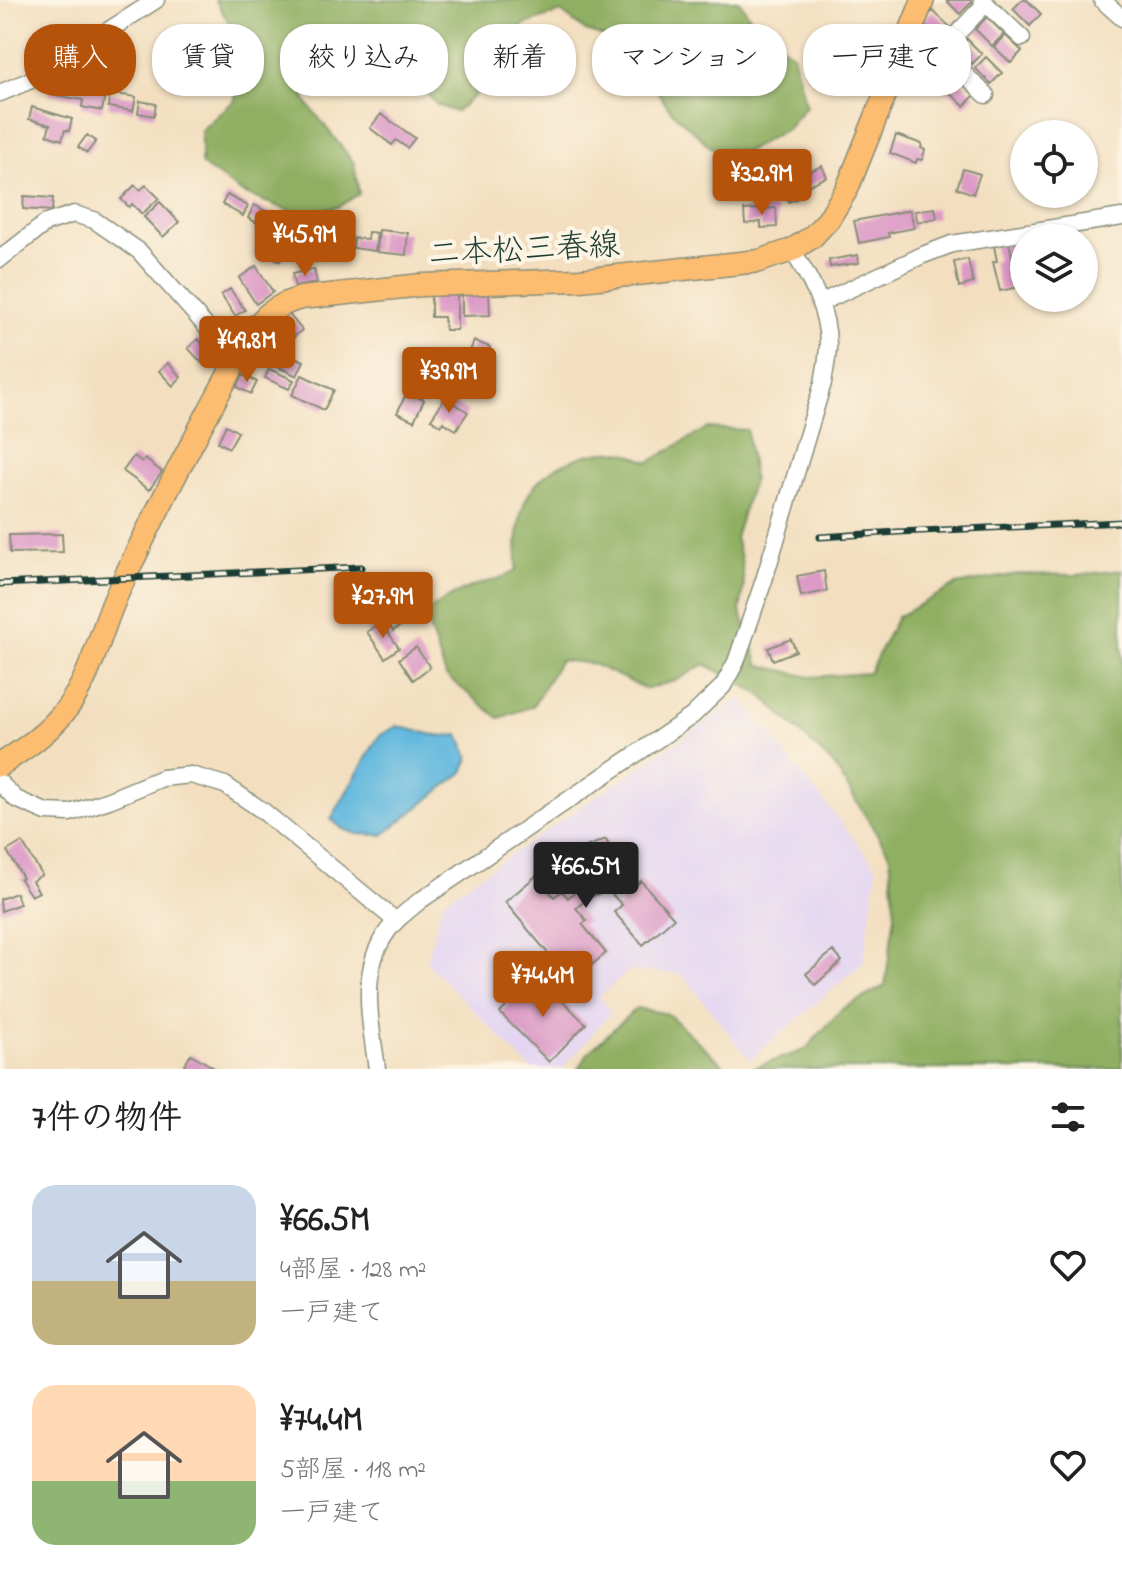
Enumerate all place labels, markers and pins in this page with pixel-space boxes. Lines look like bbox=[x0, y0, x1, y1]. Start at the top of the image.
pin: ¥32.9M bbox=[697, 149, 827, 217]
pin: ¥45.9M bbox=[240, 210, 370, 278]
pin: ¥49.8M bbox=[182, 316, 312, 384]
pin: ¥39.9M bbox=[384, 347, 514, 415]
pin: ¥27.9M bbox=[318, 572, 448, 640]
pin: ¥66.5M bbox=[521, 842, 651, 910]
pin: ¥74.4M bbox=[478, 951, 608, 1019]

